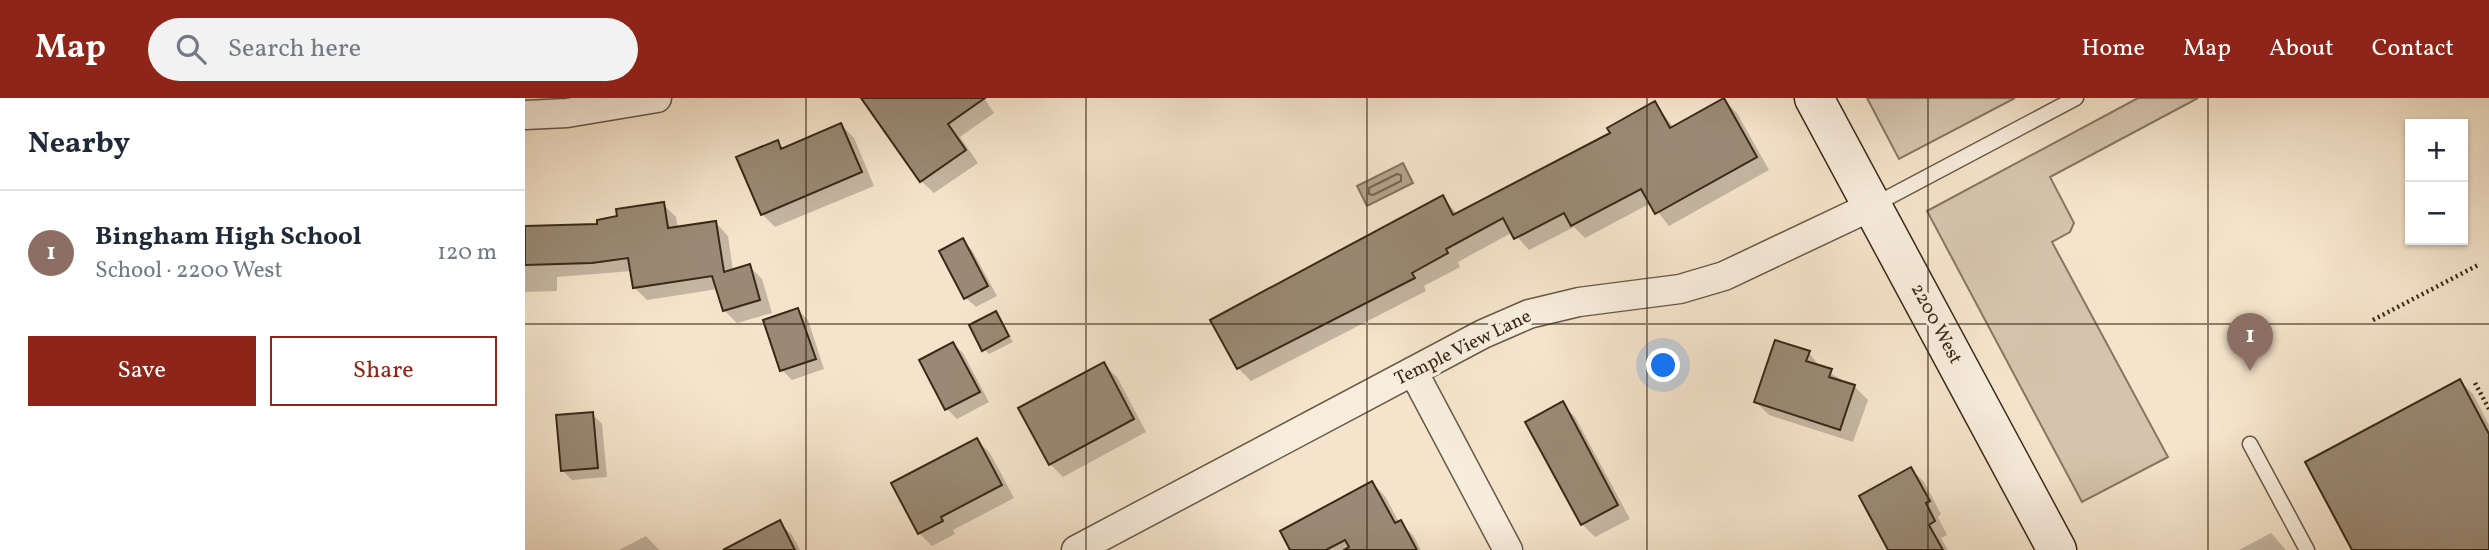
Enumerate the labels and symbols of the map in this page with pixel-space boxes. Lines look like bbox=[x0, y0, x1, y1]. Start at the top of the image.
street label: 2200 West bbox=[1904, 279, 1968, 369]
street label: Temple View Lane bbox=[1390, 304, 1536, 392]
pin: 1 bbox=[2227, 313, 2273, 371]
your location bbox=[1646, 348, 1680, 382]

